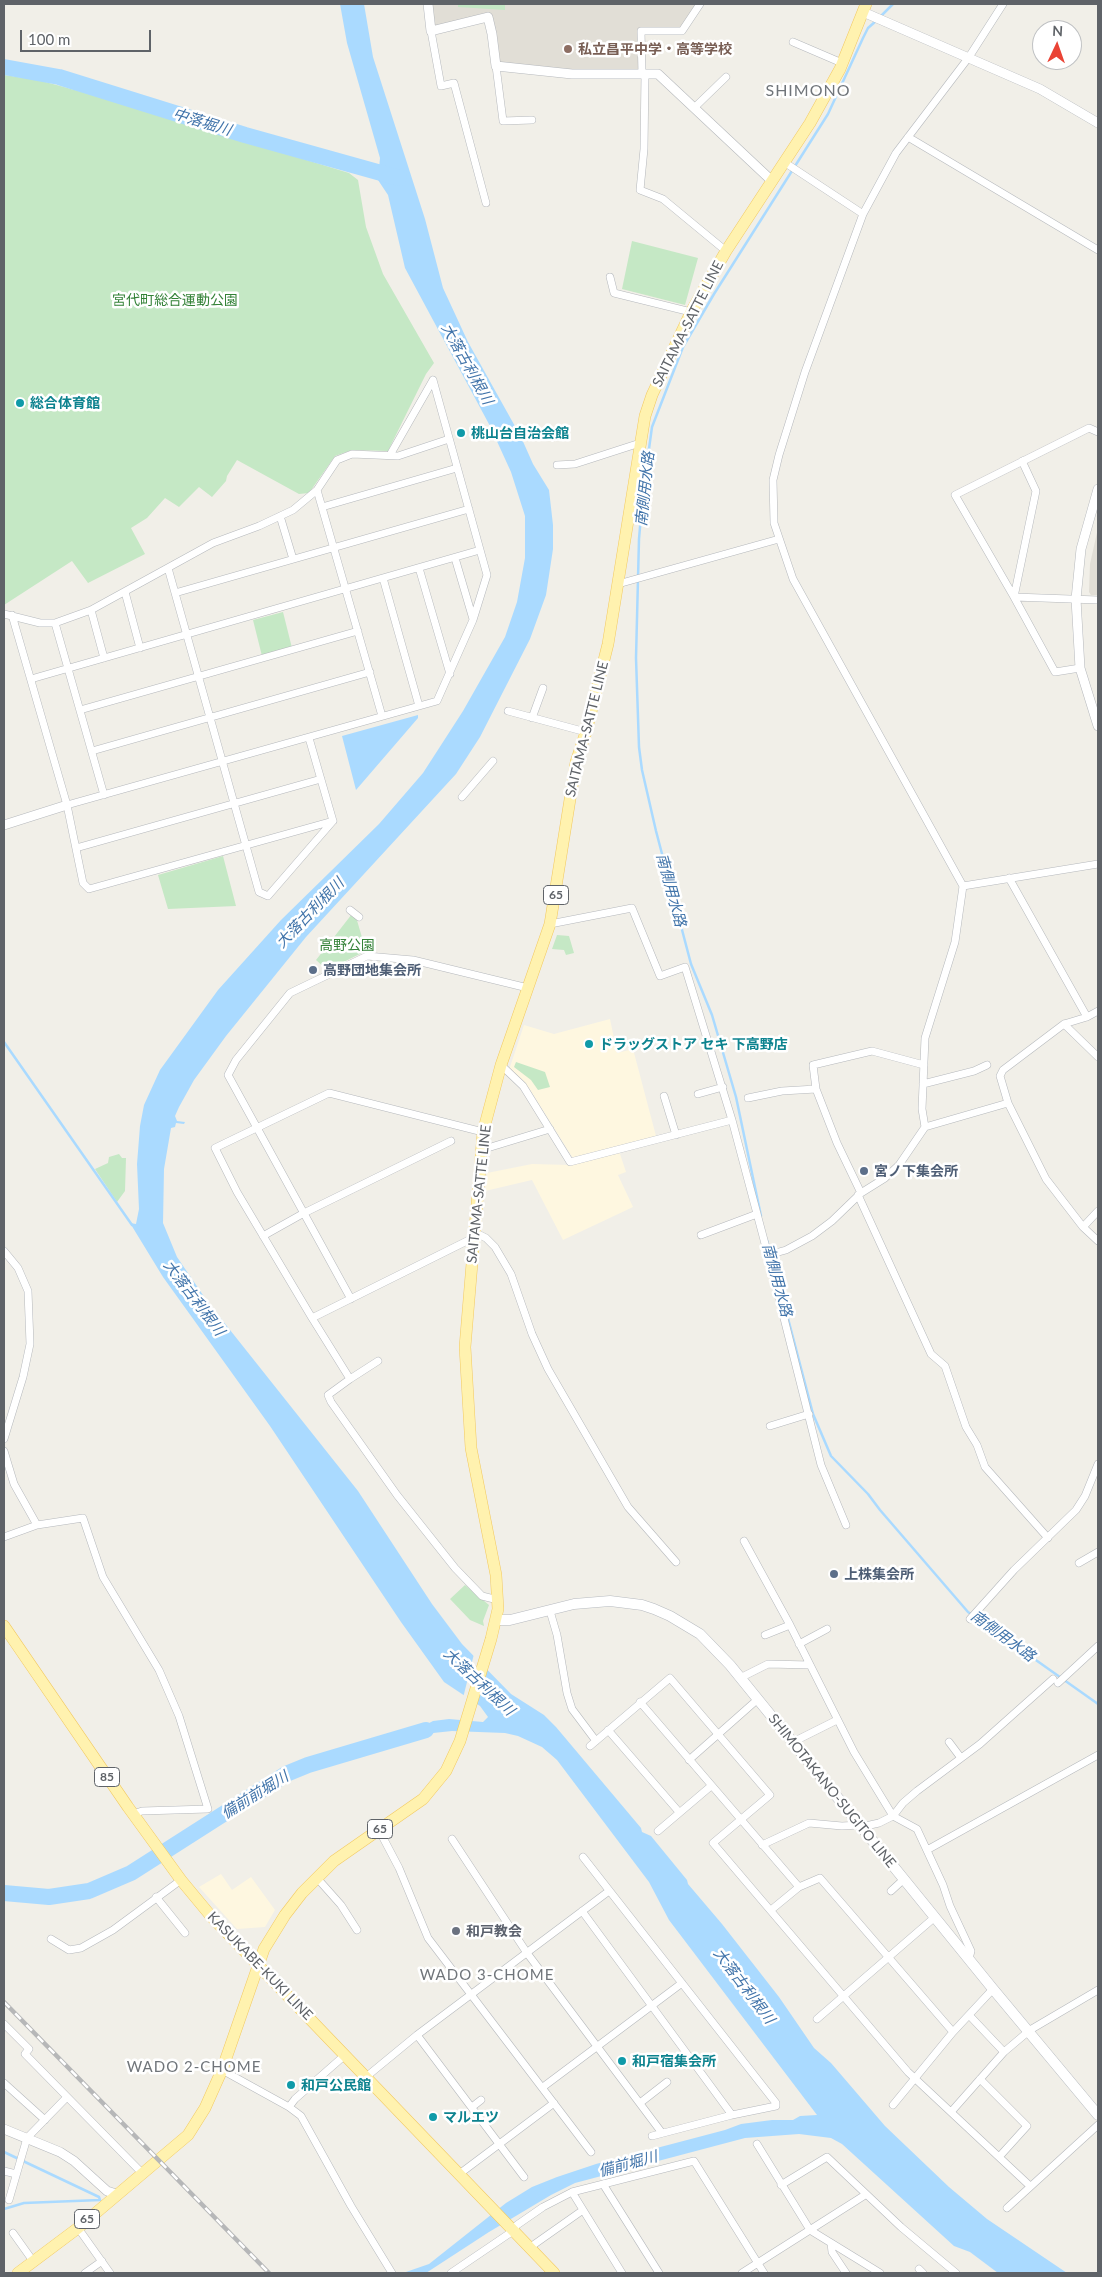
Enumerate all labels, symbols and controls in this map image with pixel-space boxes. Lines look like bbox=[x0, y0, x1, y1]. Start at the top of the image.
scale bar bbox=[22, 20, 154, 52]
north arrow bbox=[1032, 20, 1082, 70]
text: N bbox=[1052, 22, 1064, 39]
text: 100 m bbox=[28, 30, 70, 48]
place label: 私立昌平中学・高等学校 bbox=[578, 41, 732, 57]
marker: 私立昌平中学・高等学校 bbox=[562, 43, 574, 55]
district label: SHIMONO bbox=[765, 81, 851, 101]
water label: 中落堀川 bbox=[171, 105, 233, 139]
street label: SAITAMA-SATTE LINE bbox=[649, 258, 727, 390]
park label: 宮代町総合運動公園 bbox=[112, 292, 238, 308]
water label: 大落古利根川 bbox=[437, 320, 497, 408]
place label: 総合体育館 bbox=[30, 395, 100, 411]
marker: 総合体育館 bbox=[14, 397, 26, 409]
place label: 桃山台自治会館 bbox=[471, 425, 569, 441]
marker: 桃山台自治会館 bbox=[455, 427, 467, 439]
water label: 南側用水路 bbox=[632, 451, 658, 527]
street label: SAITAMA-SATTE LINE bbox=[562, 659, 612, 799]
water label: 南側用水路 bbox=[653, 851, 689, 929]
water label: 大落古利根川 bbox=[272, 874, 348, 952]
road number: 65 bbox=[544, 886, 568, 904]
park label: 高野公園 bbox=[319, 937, 375, 953]
place label: 高野団地集会所 bbox=[323, 962, 421, 978]
marker: 高野団地集会所 bbox=[307, 964, 319, 976]
place label: ドラッグストア セキ 下高野店 bbox=[599, 1036, 788, 1052]
marker: ドラッグストア セキ 下高野店 bbox=[583, 1038, 595, 1050]
street label: SAITAMA-SATTE LINE bbox=[463, 1124, 495, 1264]
place label: 宮ノ下集会所 bbox=[874, 1163, 958, 1179]
marker: 宮ノ下集会所 bbox=[858, 1165, 870, 1177]
water label: 南側用水路 bbox=[759, 1241, 795, 1319]
water label: 大落古利根川 bbox=[160, 1257, 228, 1339]
place label: 上株集会所 bbox=[844, 1566, 914, 1582]
marker: 上株集会所 bbox=[828, 1568, 840, 1580]
water label: 南側用水路 bbox=[967, 1607, 1039, 1665]
water label: 大落古利根川 bbox=[440, 1645, 518, 1719]
street label: SHIMOTAKANO-SUGITO LINE bbox=[765, 1711, 899, 1871]
water label: 備前前堀川 bbox=[218, 1767, 292, 1823]
road number: 85 bbox=[94, 1768, 120, 1786]
road number: 65 bbox=[368, 1820, 392, 1838]
street label: KASUKABE-KUKI LINE bbox=[204, 1908, 316, 2024]
place label: 和戸教会 bbox=[466, 1923, 522, 1939]
marker: 和戸教会 bbox=[450, 1925, 462, 1937]
water label: 大落古利根川 bbox=[710, 1945, 778, 2027]
district label: WADO 3-CHOME bbox=[418, 1966, 556, 1984]
place label: 和戸宿集会所 bbox=[632, 2053, 716, 2069]
marker: 和戸宿集会所 bbox=[616, 2055, 628, 2067]
district label: WADO 2-CHOME bbox=[125, 2058, 263, 2076]
place label: 和戸公民館 bbox=[301, 2077, 371, 2093]
marker: 和戸公民館 bbox=[285, 2079, 297, 2091]
place label: マルエツ bbox=[443, 2109, 499, 2125]
marker: マルエツ bbox=[427, 2111, 439, 2123]
water label: 備前堀川 bbox=[597, 2148, 659, 2180]
road number: 65 bbox=[74, 2210, 100, 2228]

